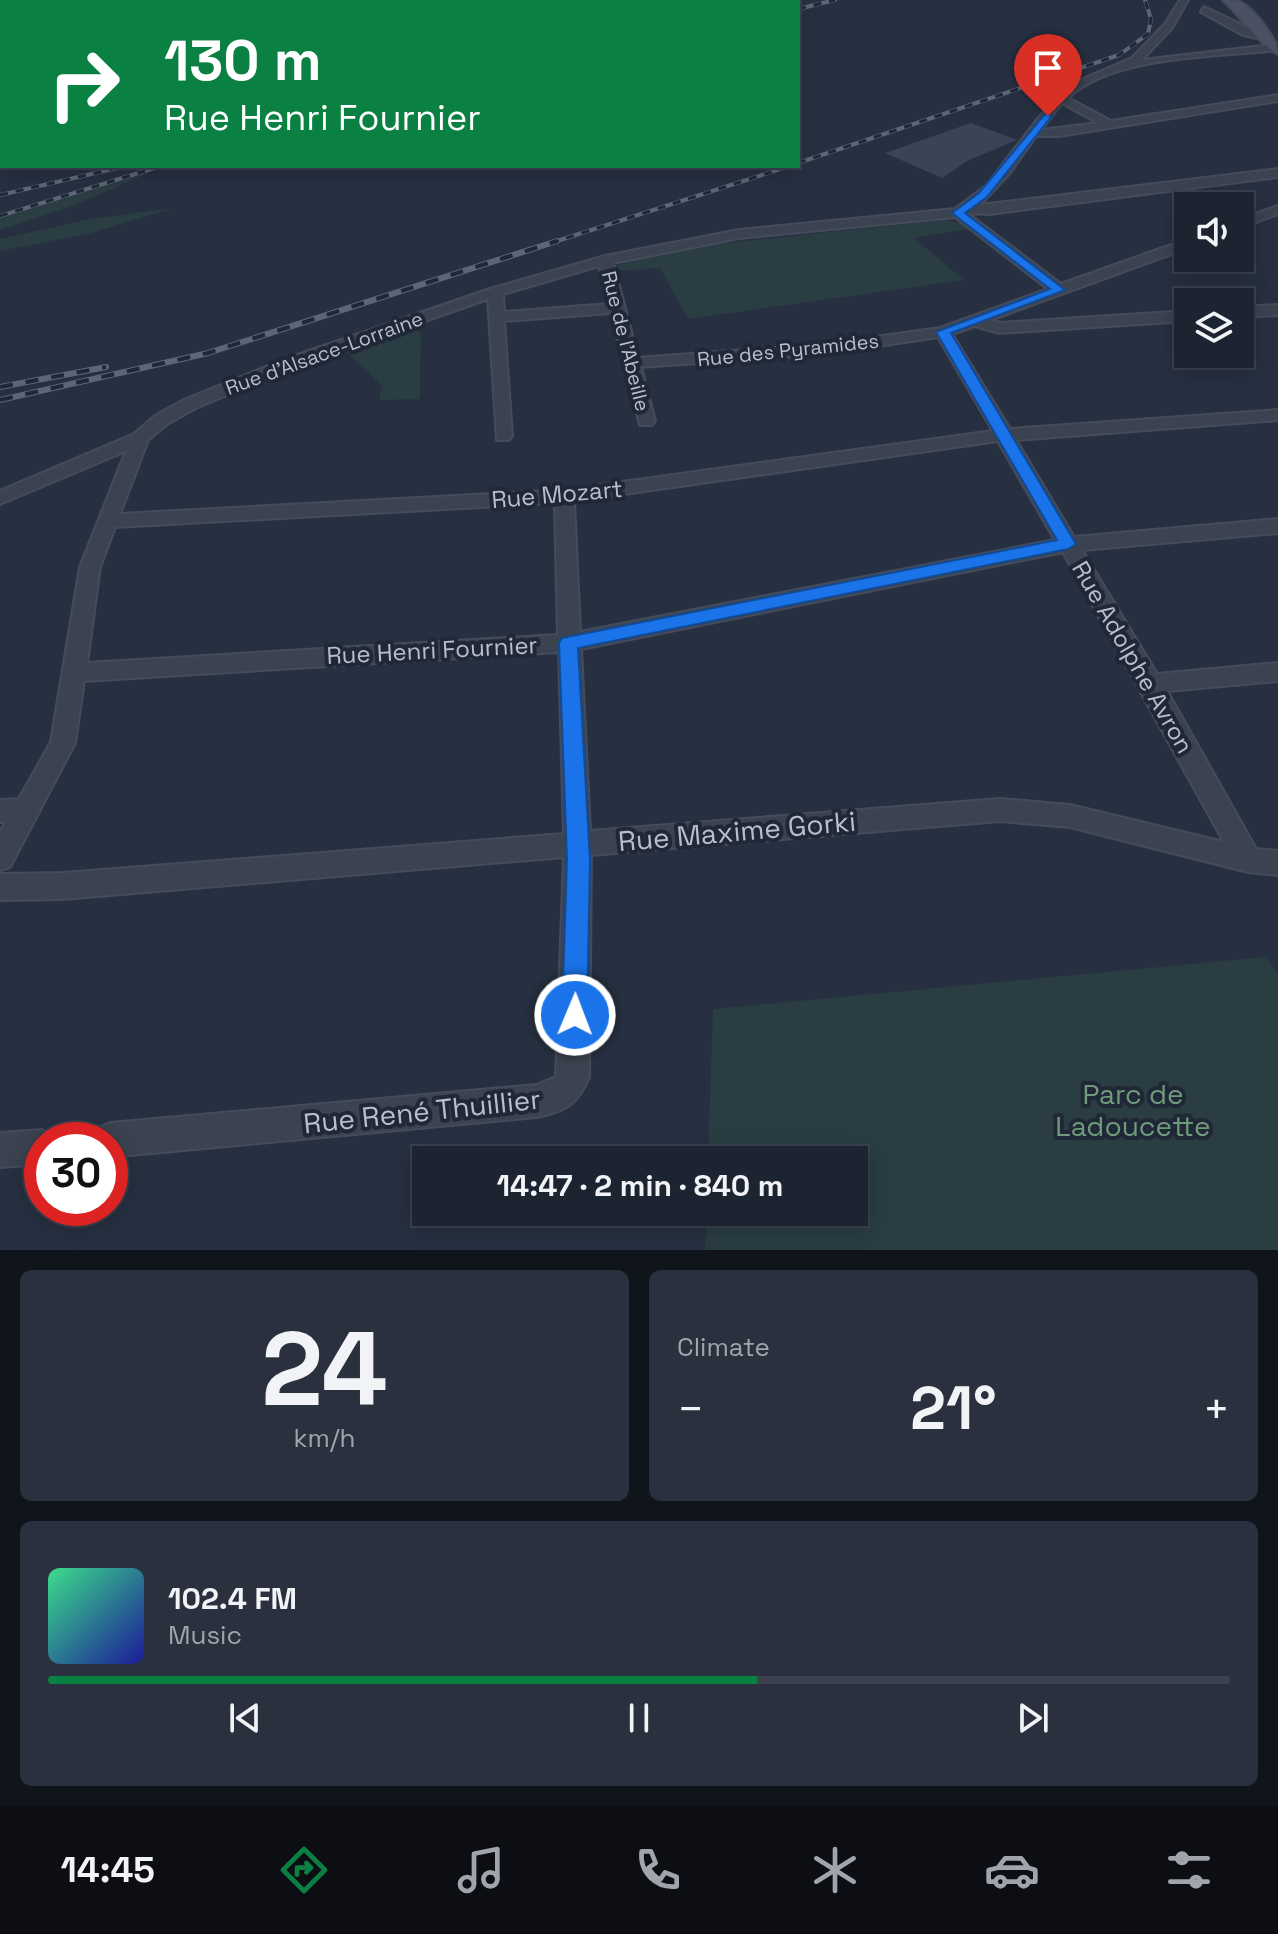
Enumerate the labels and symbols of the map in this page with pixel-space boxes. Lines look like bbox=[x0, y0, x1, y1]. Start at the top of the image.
pin bbox=[1014, 34, 1082, 116]
street label: Rue de l'Abeille bbox=[596, 268, 656, 414]
street label: Rue d'Alsace-Lorraine bbox=[222, 305, 426, 401]
street label: Rue des Pyramides bbox=[696, 328, 880, 372]
street label: Rue Mozart bbox=[490, 473, 624, 515]
street label: Rue Adolphe Avron bbox=[1065, 555, 1201, 759]
street label: Rue Henri Fournier bbox=[326, 629, 538, 671]
street label: Rue Maxime Gorki bbox=[617, 803, 857, 859]
position arrow bbox=[533, 973, 617, 1057]
park label: Parc de Ladoucette bbox=[1055, 1076, 1211, 1144]
street label: Rue René Thuillier bbox=[302, 1081, 542, 1141]
speed limit sign: 30 bbox=[24, 1122, 128, 1226]

